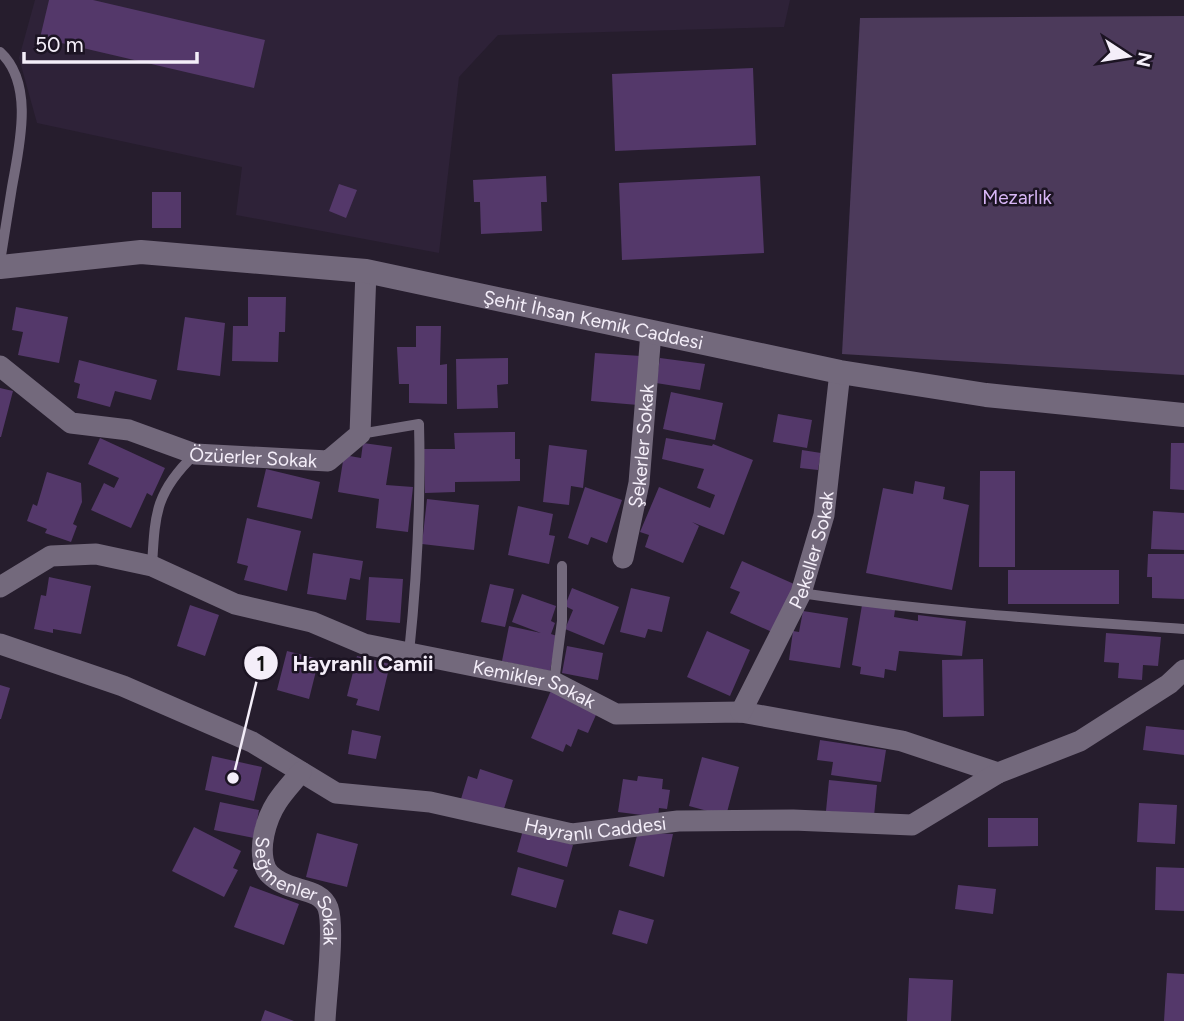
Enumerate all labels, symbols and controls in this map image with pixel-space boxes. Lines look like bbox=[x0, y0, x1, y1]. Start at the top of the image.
scale bar bbox=[24, 21, 198, 65]
north arrow bbox=[1093, 21, 1163, 91]
text: 50 m bbox=[35, 32, 84, 57]
text: N bbox=[1131, 50, 1157, 69]
park label: Mezarlık bbox=[982, 186, 1053, 209]
street label: Şehit İhsan Kemik Caddesi bbox=[481, 285, 705, 354]
street label: Şekerler Sokak bbox=[623, 382, 658, 510]
street label: Özüerler Sokak bbox=[189, 442, 318, 472]
street label: Pekeller Sokak bbox=[784, 489, 838, 612]
callout: Hayranlı Camii bbox=[243, 642, 447, 684]
text: 1 bbox=[257, 651, 265, 676]
text: Hayranlı Camii bbox=[292, 651, 434, 676]
street label: Kemikler Sokak bbox=[471, 655, 600, 713]
street label: Hayranlı Caddesi bbox=[522, 811, 667, 846]
street label: Seğmenler Sokak bbox=[251, 835, 342, 947]

